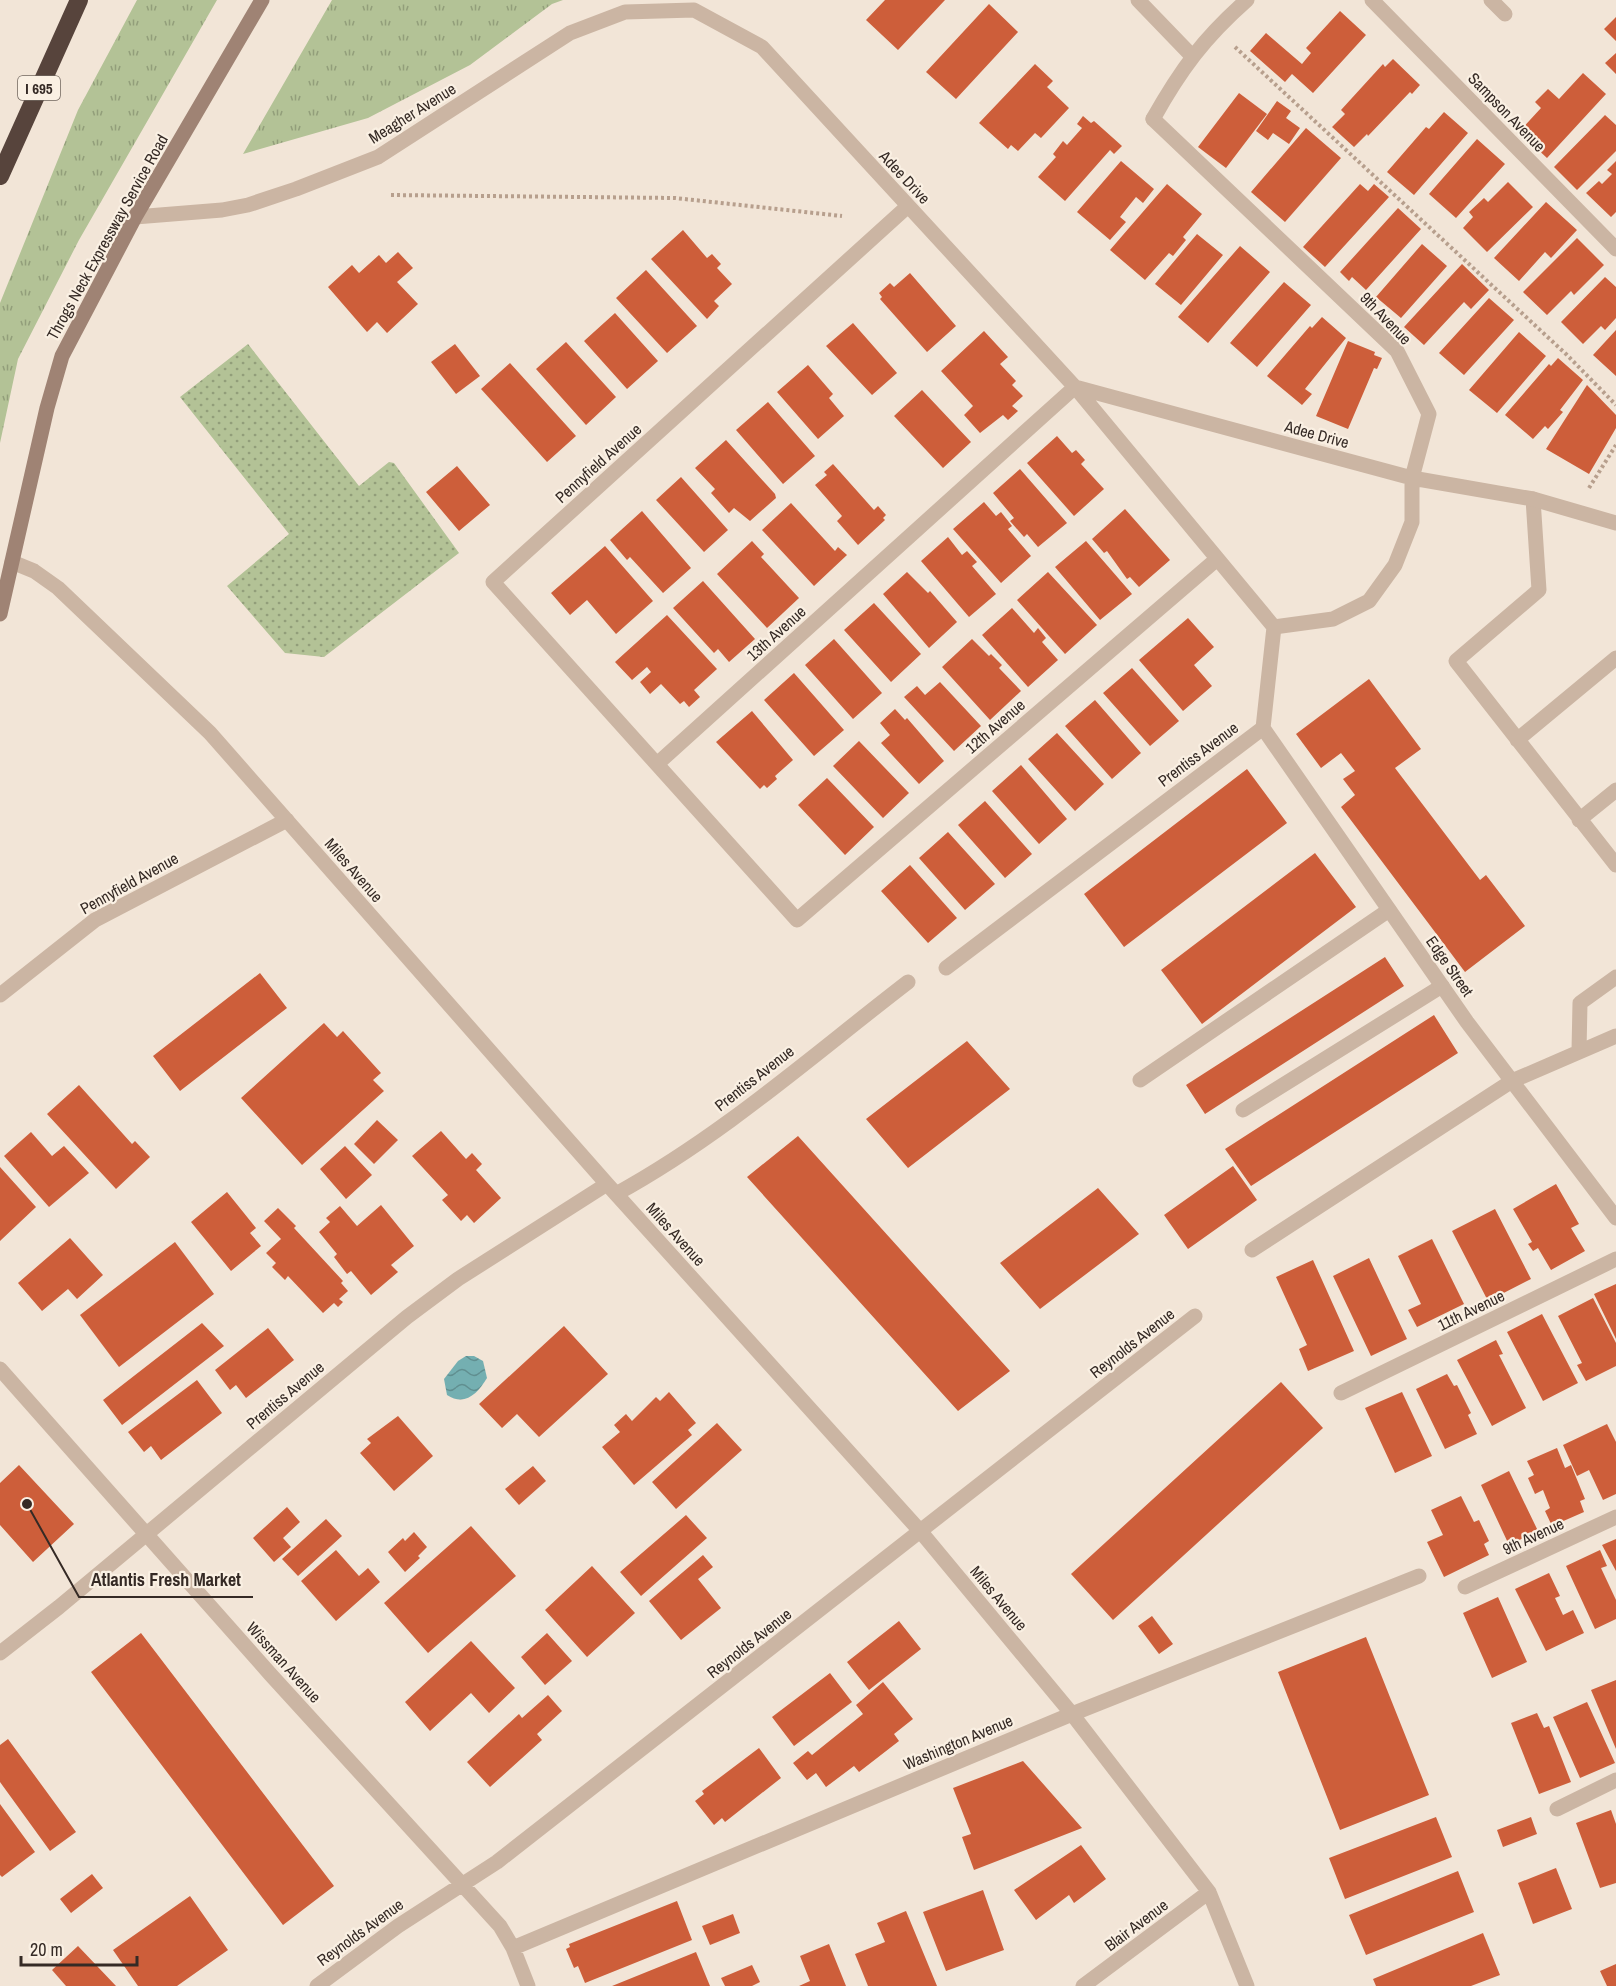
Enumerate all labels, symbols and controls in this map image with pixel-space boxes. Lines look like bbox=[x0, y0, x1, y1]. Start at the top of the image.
street label: Sampson Avenue bbox=[1463, 67, 1551, 157]
road number: I 695 bbox=[18, 76, 60, 100]
street label: Meagher Avenue bbox=[364, 77, 460, 149]
street label: Throgs Neck Expressway Service Road bbox=[41, 130, 173, 344]
street label: Adee Drive bbox=[874, 145, 935, 209]
street label: 9th Avenue bbox=[1355, 287, 1417, 349]
street label: Adee Drive bbox=[1281, 415, 1352, 453]
street label: Pennyfield Avenue bbox=[550, 418, 646, 508]
street label: 13th Avenue bbox=[742, 600, 810, 666]
street label: 12th Avenue bbox=[960, 694, 1030, 758]
street label: Prentiss Avenue bbox=[1153, 717, 1243, 791]
street label: Miles Avenue bbox=[320, 833, 388, 907]
street label: Pennyfield Avenue bbox=[76, 847, 182, 919]
street label: Edge Street bbox=[1421, 931, 1479, 1001]
street label: Prentiss Avenue bbox=[710, 1040, 798, 1116]
street label: Miles Avenue bbox=[642, 1197, 710, 1271]
street label: 11th Avenue bbox=[1434, 1284, 1508, 1336]
street label: Reynolds Avenue bbox=[1085, 1303, 1179, 1383]
street label: Prentiss Avenue bbox=[241, 1356, 329, 1434]
street label: 9th Avenue bbox=[1499, 1512, 1567, 1560]
callout: Atlantis Fresh Market bbox=[79, 1561, 253, 1597]
street label: Miles Avenue bbox=[965, 1561, 1033, 1635]
text: Atlantis Fresh Market bbox=[91, 1567, 241, 1592]
street label: Reynolds Avenue bbox=[702, 1603, 796, 1683]
street label: Wissman Avenue bbox=[242, 1617, 326, 1707]
street label: Washington Avenue bbox=[900, 1709, 1016, 1775]
street label: Reynolds Avenue bbox=[312, 1893, 408, 1971]
street label: Blair Avenue bbox=[1100, 1894, 1172, 1956]
scale bar bbox=[21, 1929, 136, 1967]
text: 20 m bbox=[30, 1937, 63, 1962]

